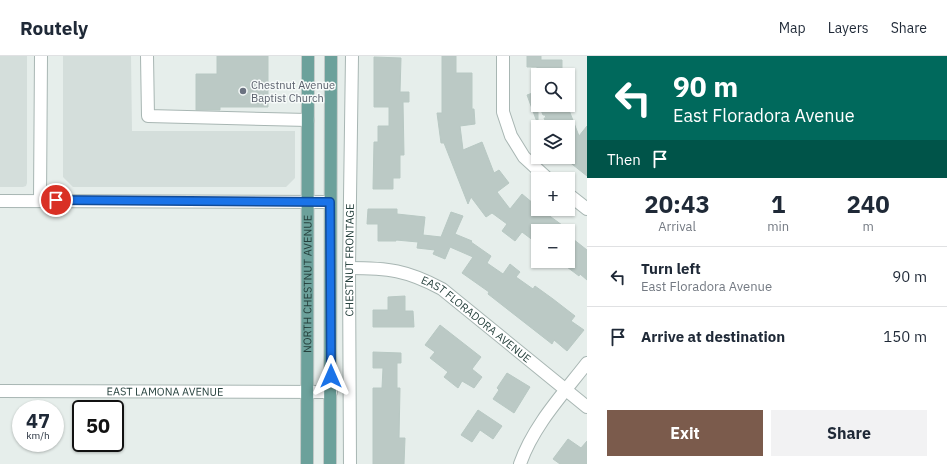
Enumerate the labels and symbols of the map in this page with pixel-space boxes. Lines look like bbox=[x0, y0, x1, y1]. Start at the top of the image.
place label: Chestnut Avenue Baptist Church bbox=[251, 78, 335, 105]
marker: Chestnut Avenue Baptist Church bbox=[238, 86, 248, 96]
pin bbox=[39, 183, 73, 217]
street label: CHESTNUT FRONTAGE bbox=[342, 203, 357, 317]
street label: NORTH CHESTNUT AVENUE bbox=[300, 215, 315, 353]
street label: EAST FLORADORA AVENUE bbox=[419, 273, 534, 366]
position arrow bbox=[310, 355, 352, 397]
street label: EAST LAMONA AVENUE bbox=[106, 384, 224, 399]
speed limit sign: 50 bbox=[72, 400, 124, 452]

